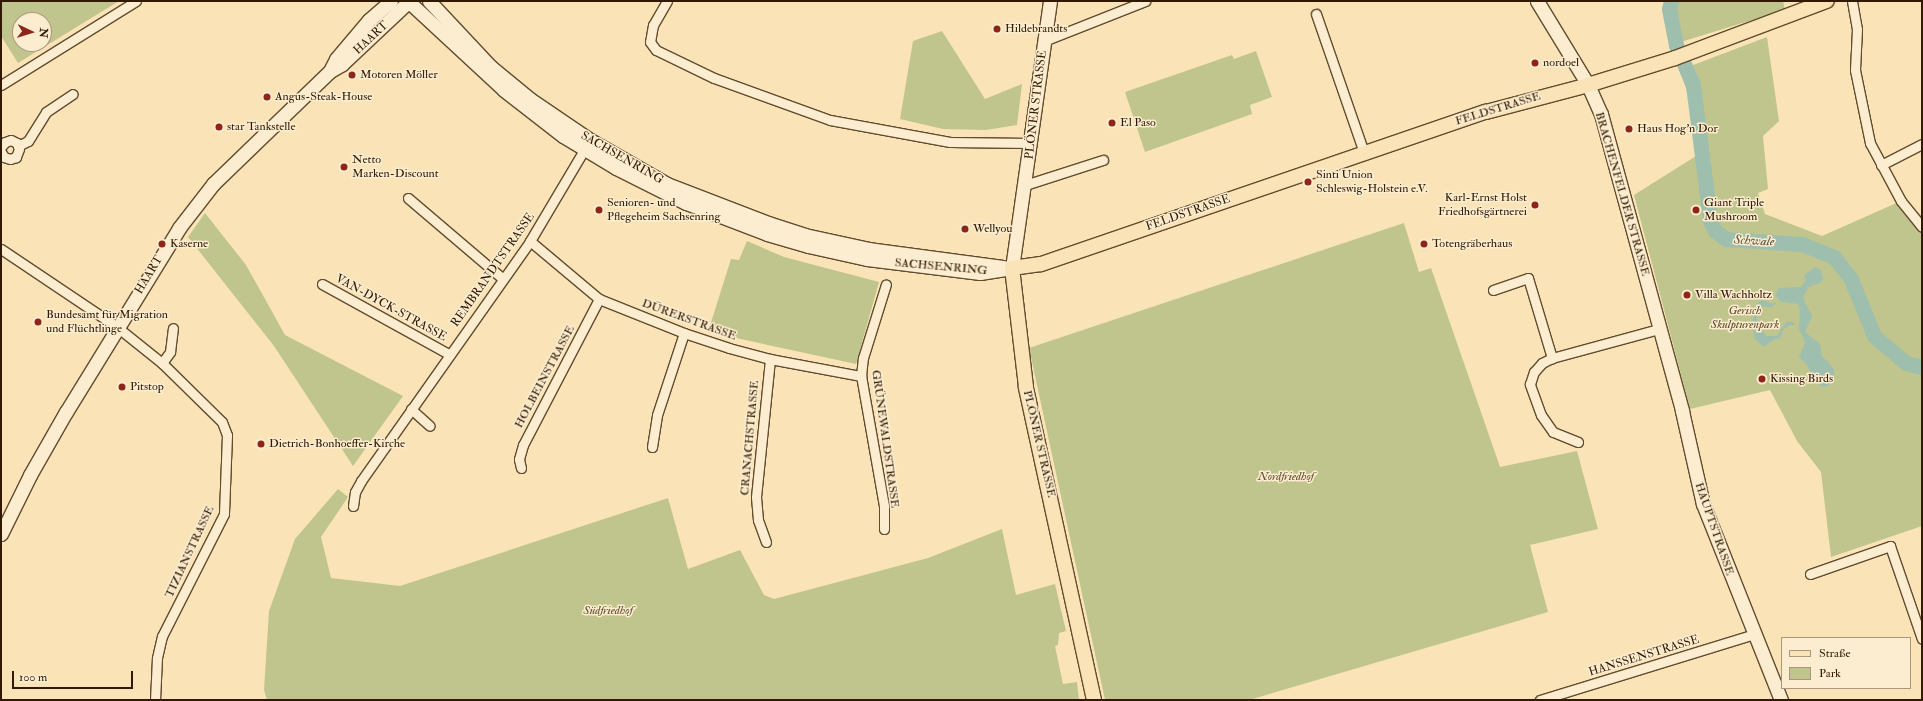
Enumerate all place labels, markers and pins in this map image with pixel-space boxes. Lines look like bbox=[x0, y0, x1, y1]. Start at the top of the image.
place label: Hildebrandts bbox=[1005, 22, 1067, 36]
marker: Hildebrandts bbox=[992, 24, 1002, 34]
place label: nordoel bbox=[1543, 56, 1579, 70]
marker: nordoel bbox=[1530, 58, 1540, 68]
place label: Motoren Möller bbox=[360, 68, 438, 82]
marker: Motoren Möller bbox=[347, 70, 357, 80]
place label: Angus-Steak-House bbox=[275, 90, 372, 104]
marker: Angus-Steak-House bbox=[262, 92, 272, 102]
place label: El Paso bbox=[1120, 116, 1156, 130]
marker: El Paso bbox=[1107, 118, 1117, 128]
place label: star Tankstelle bbox=[227, 120, 295, 134]
marker: star Tankstelle bbox=[214, 122, 224, 132]
place label: Haus Hog'n Dor bbox=[1637, 122, 1718, 136]
marker: Haus Hog'n Dor bbox=[1624, 124, 1634, 134]
place label: Netto Marken-Discount bbox=[352, 153, 439, 181]
marker: Netto Marken-Discount bbox=[339, 162, 349, 172]
place label: Sinti Union Schleswig-Holstein e.V. bbox=[1316, 168, 1427, 196]
marker: Sinti Union Schleswig-Holstein e.V. bbox=[1303, 177, 1313, 187]
place label: Karl-Ernst Holst Friedhofsgärtnerei bbox=[1438, 191, 1527, 219]
place label: Senioren- und Pflegeheim Sachsenring bbox=[607, 196, 720, 224]
place label: Giant Triple Mushroom bbox=[1704, 196, 1764, 224]
marker: Karl-Ernst Holst Friedhofsgärtnerei bbox=[1530, 200, 1540, 210]
marker: Senioren- und Pflegeheim Sachsenring bbox=[594, 205, 604, 215]
marker: Giant Triple Mushroom bbox=[1691, 205, 1701, 215]
place label: Wellyou bbox=[973, 222, 1012, 236]
marker: Wellyou bbox=[960, 224, 970, 234]
place label: Kaserne bbox=[170, 237, 208, 251]
place label: Totengräberhaus bbox=[1432, 237, 1512, 251]
marker: Kaserne bbox=[157, 239, 167, 249]
marker: Totengräberhaus bbox=[1419, 239, 1429, 249]
place label: Villa Wachholtz bbox=[1695, 288, 1772, 302]
marker: Villa Wachholtz bbox=[1682, 290, 1692, 300]
place label: Bundesamt für Migration und Flüchtlinge bbox=[46, 308, 168, 336]
marker: Bundesamt für Migration und Flüchtlinge bbox=[33, 317, 43, 327]
place label: Kissing Birds bbox=[1770, 372, 1833, 386]
marker: Kissing Birds bbox=[1757, 374, 1767, 384]
place label: Pitstop bbox=[130, 380, 164, 394]
marker: Pitstop bbox=[117, 382, 127, 392]
place label: Dietrich-Bonhoeffer-Kirche bbox=[269, 437, 405, 451]
marker: Dietrich-Bonhoeffer-Kirche bbox=[256, 439, 266, 449]

